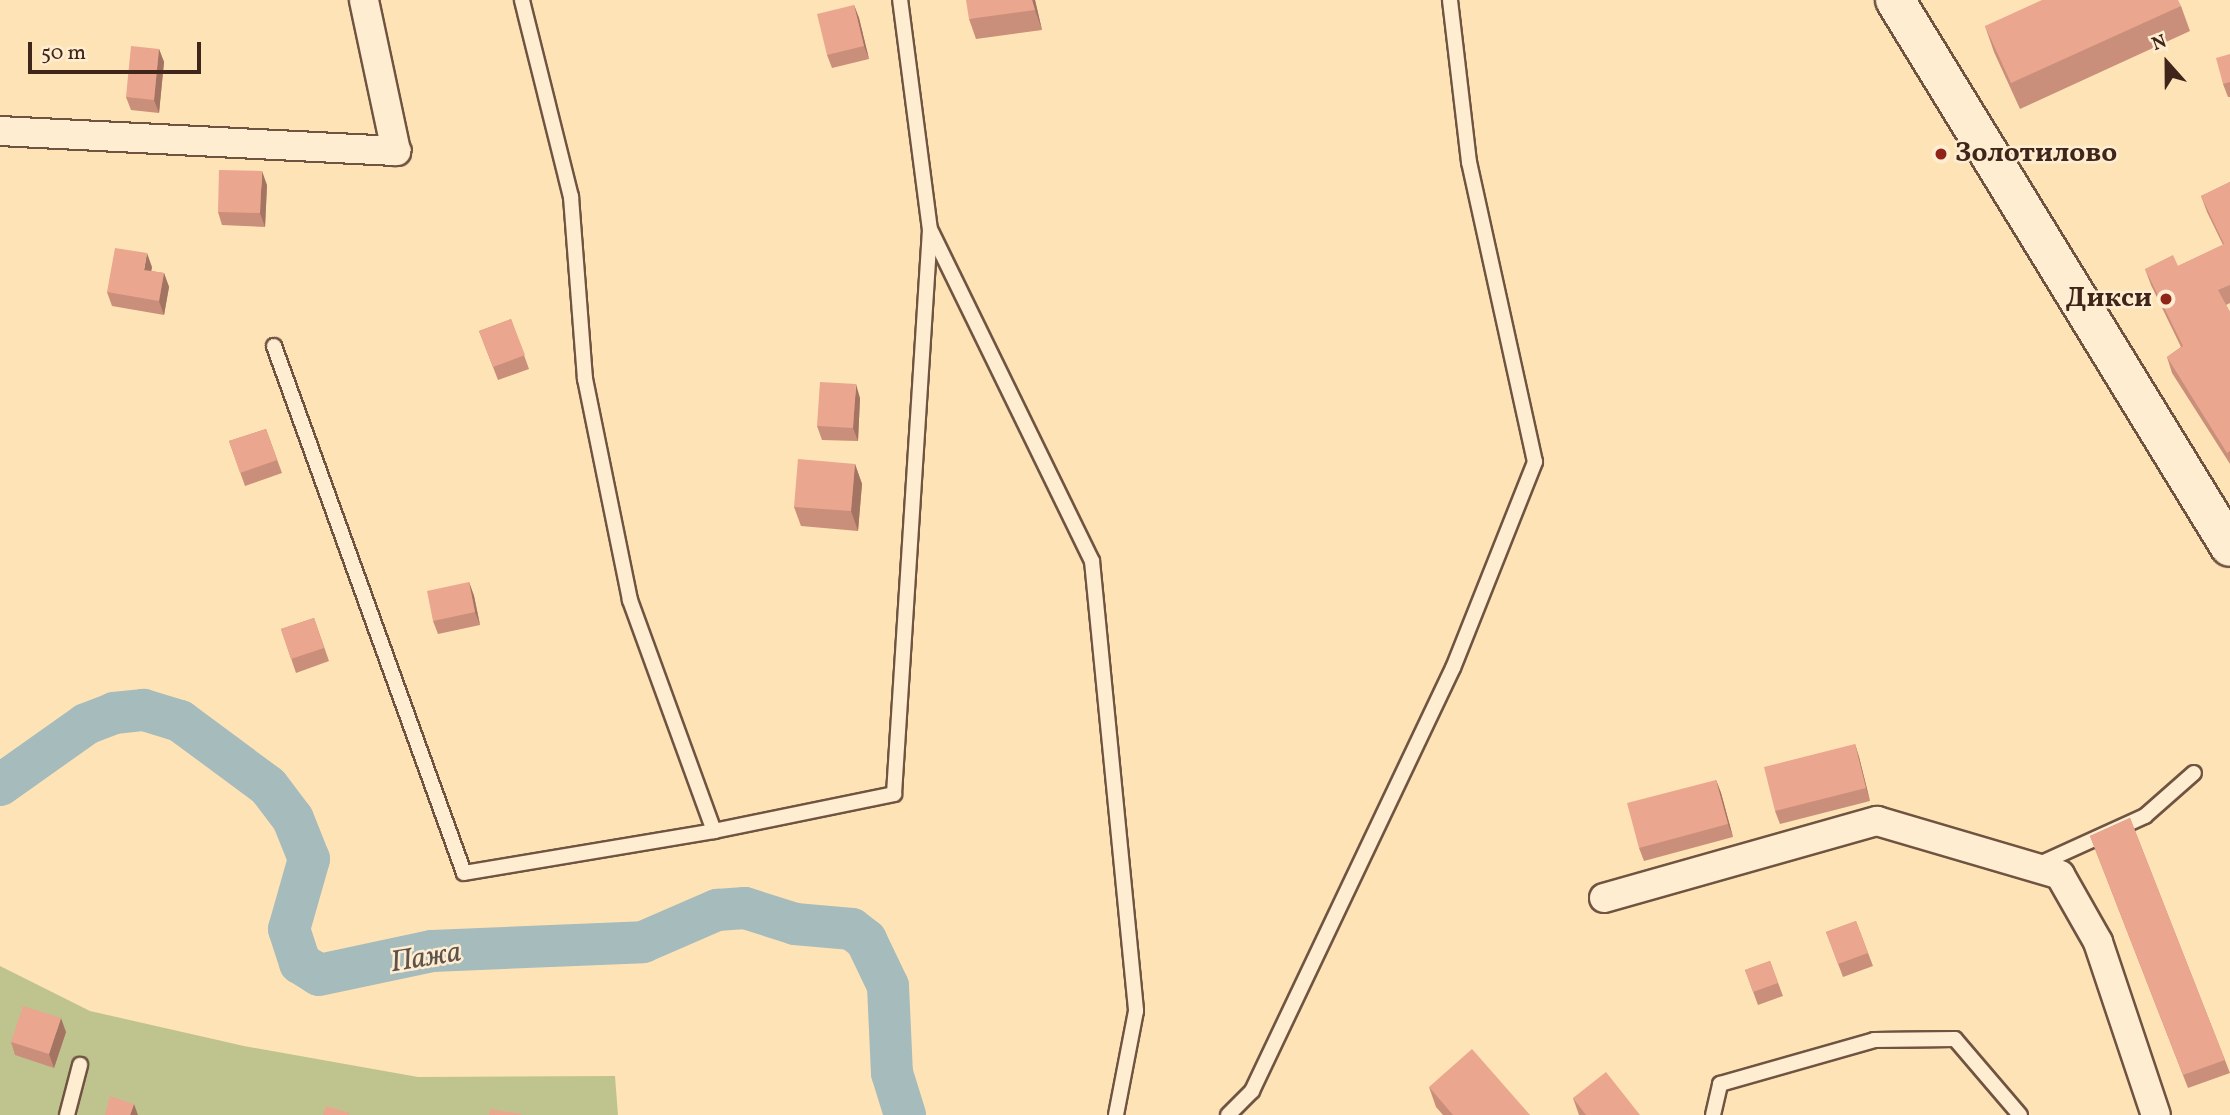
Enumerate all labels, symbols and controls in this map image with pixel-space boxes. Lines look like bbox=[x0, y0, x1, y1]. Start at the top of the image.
scale bar bbox=[32, 28, 205, 72]
north arrow bbox=[2132, 28, 2202, 98]
text: N bbox=[2148, 29, 2171, 58]
text: 50 m bbox=[41, 39, 86, 68]
place label: Золотилово bbox=[1955, 137, 2117, 171]
marker: Золотилово bbox=[1933, 146, 1949, 162]
place label: Дикси bbox=[2065, 282, 2152, 316]
marker: Дикси bbox=[2158, 291, 2174, 307]
water label: Пажа bbox=[388, 935, 464, 981]

